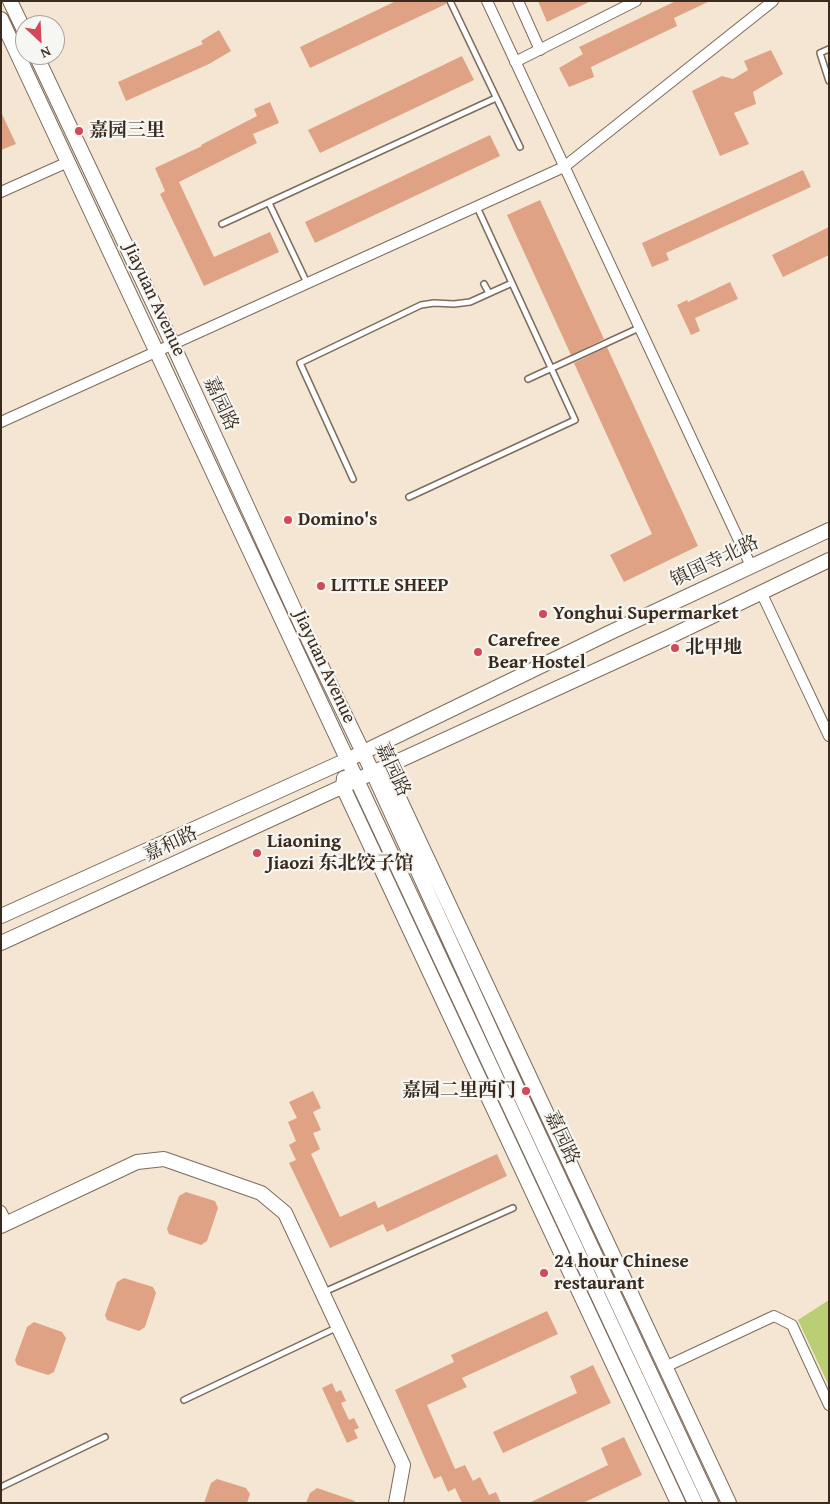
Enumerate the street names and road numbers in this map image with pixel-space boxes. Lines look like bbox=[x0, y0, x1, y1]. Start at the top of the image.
street label: Jiayuan Avenue bbox=[118, 240, 190, 360]
street label: 嘉园路 bbox=[198, 373, 242, 435]
street label: 镇国寺北路 bbox=[667, 532, 763, 592]
street label: Jiayuan Avenue bbox=[288, 607, 360, 727]
street label: 嘉园路 bbox=[370, 739, 414, 801]
street label: 嘉和路 bbox=[140, 823, 202, 867]
street label: 嘉园路 bbox=[539, 1107, 583, 1169]

